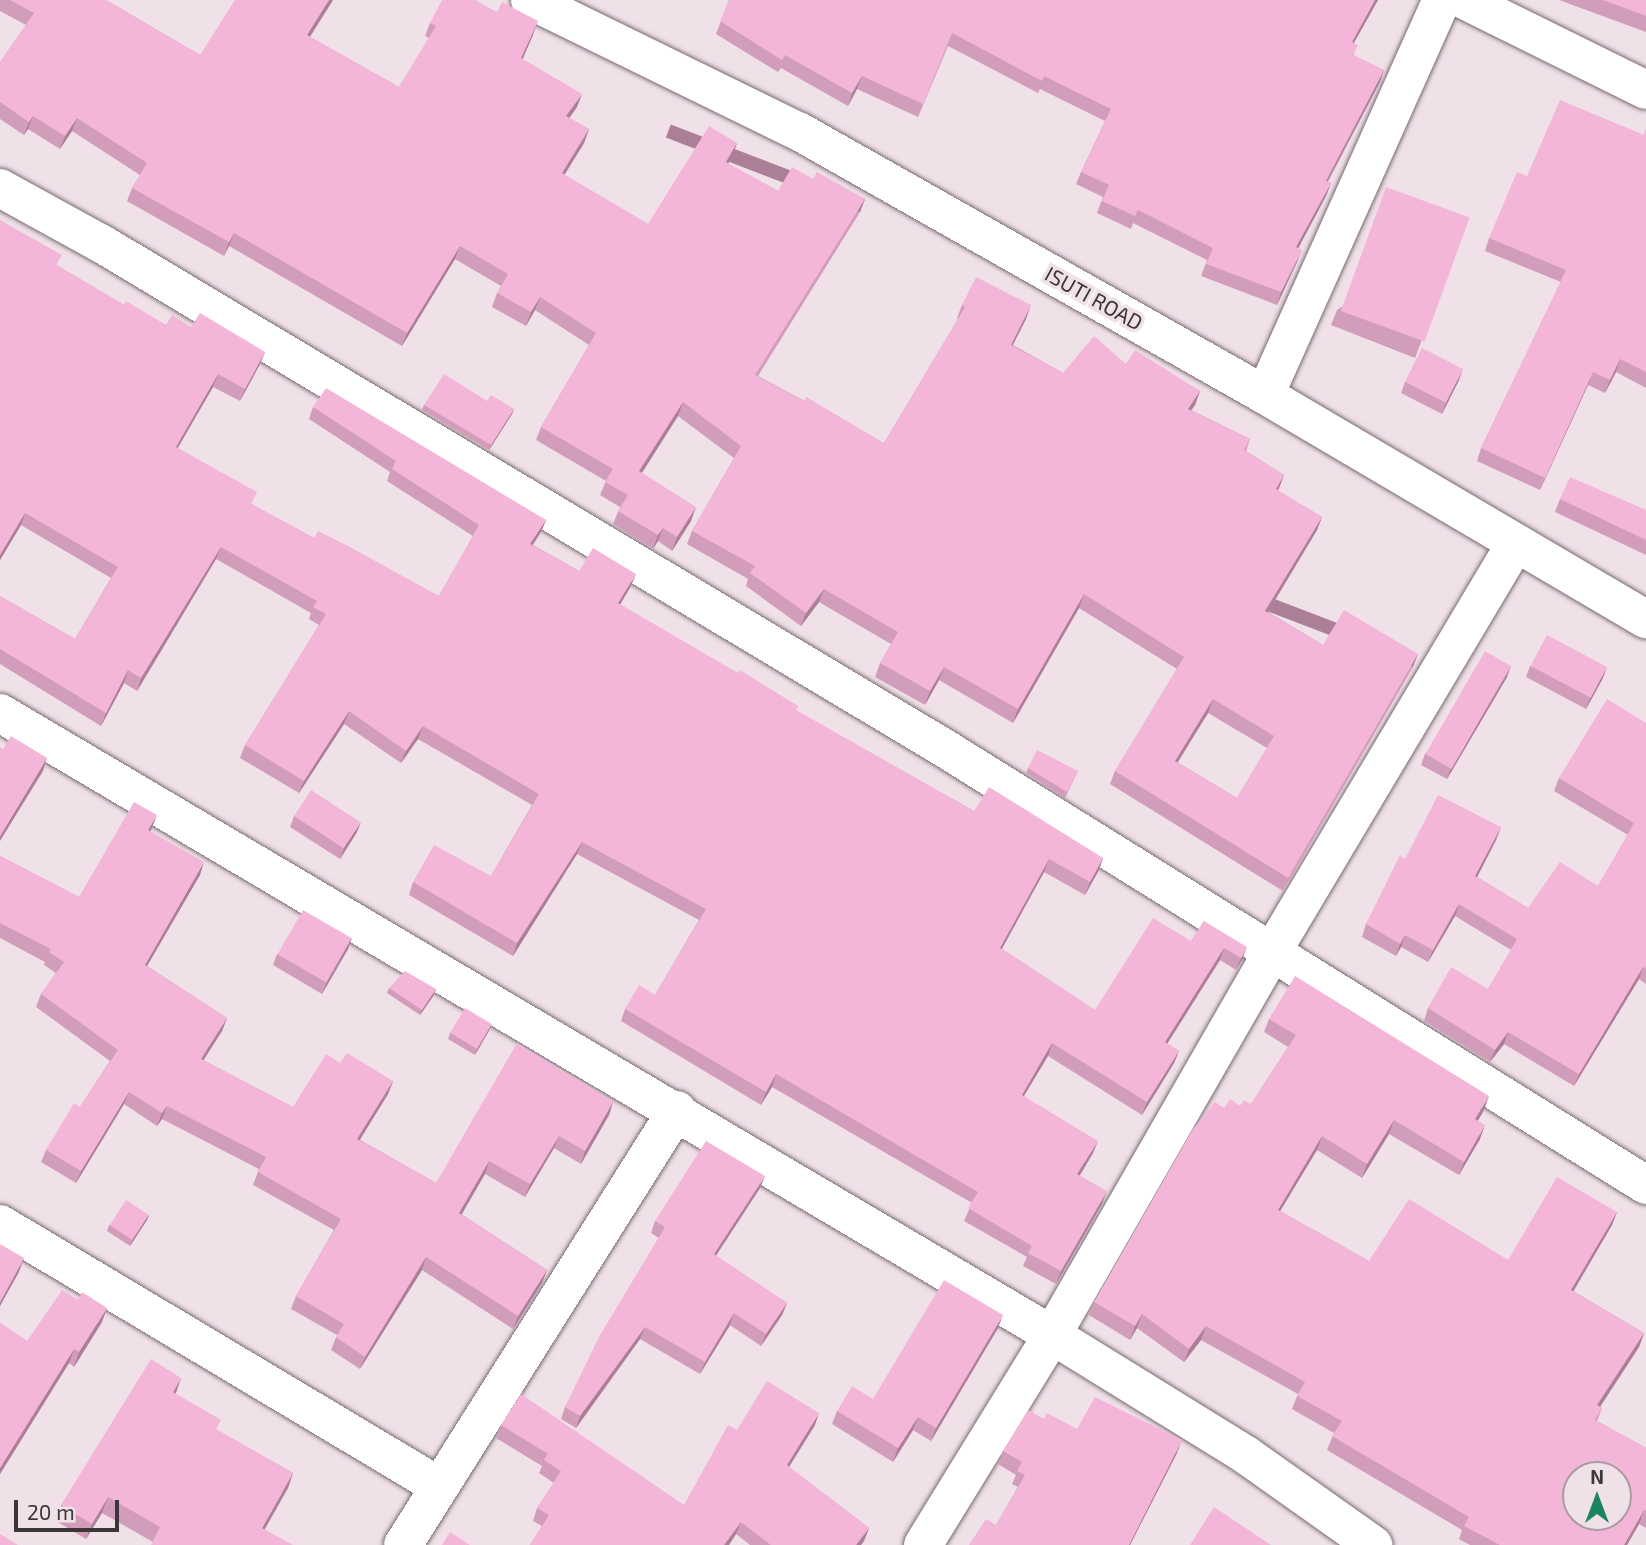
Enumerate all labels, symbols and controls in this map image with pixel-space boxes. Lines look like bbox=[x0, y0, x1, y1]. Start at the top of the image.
street label: ISUTI ROAD bbox=[1041, 261, 1147, 335]
north arrow bbox=[1562, 1461, 1632, 1531]
text: N bbox=[1590, 1465, 1604, 1488]
scale bar bbox=[18, 1486, 122, 1530]
text: 20 m bbox=[27, 1499, 75, 1524]

